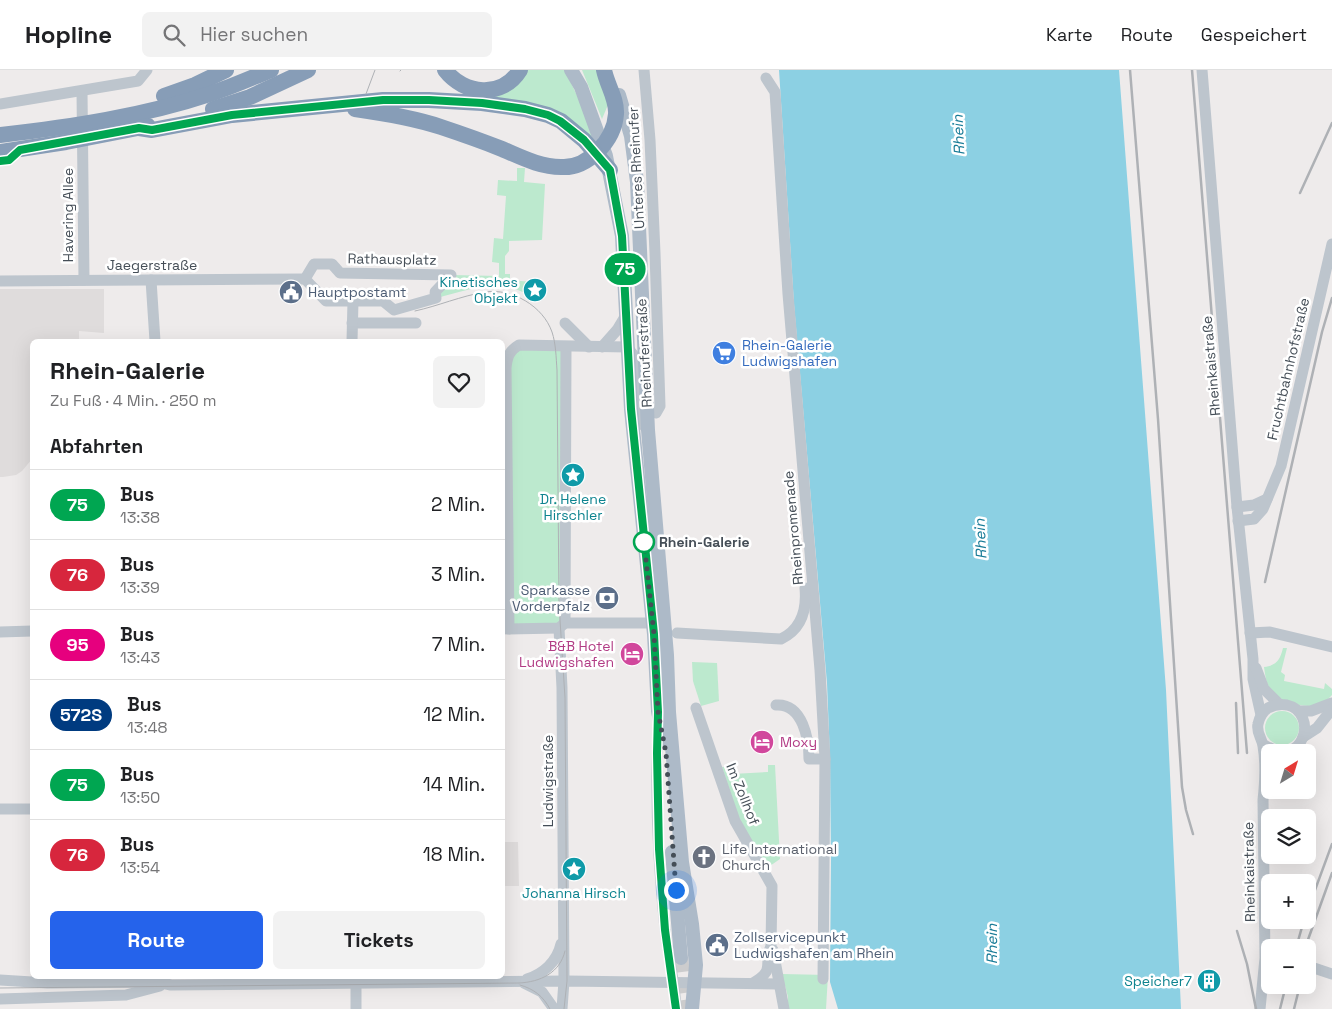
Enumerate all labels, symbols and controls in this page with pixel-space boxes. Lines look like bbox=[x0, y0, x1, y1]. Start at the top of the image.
search box bbox=[142, 12, 492, 57]
text: Hopline bbox=[25, 19, 112, 50]
icon: search bbox=[160, 21, 188, 49]
text: Hier suchen bbox=[200, 22, 308, 47]
text: Karte bbox=[1046, 23, 1093, 46]
text: Route bbox=[1121, 23, 1173, 46]
text: Gespeichert bbox=[1201, 23, 1307, 46]
street label: Unteres Rheinufer bbox=[624, 107, 648, 229]
water label: Rhein bbox=[947, 114, 969, 156]
street label: Havering Allee bbox=[59, 168, 77, 262]
street label: Rathausplatz bbox=[347, 249, 437, 269]
line badge: 75 bbox=[602, 253, 648, 285]
street label: Jaegerstraße bbox=[107, 256, 197, 274]
text: 75 bbox=[615, 257, 635, 280]
place label: Kinetisches Objekt bbox=[440, 273, 518, 307]
place icon: Kinetisches Objekt bbox=[522, 277, 548, 303]
public building icon: Hauptpostamt bbox=[278, 279, 304, 305]
place label: Hauptpostamt bbox=[308, 283, 406, 301]
street label: Fruchtbahnhofstraße bbox=[1263, 296, 1313, 442]
street label: Rheinuferstraße bbox=[632, 298, 656, 408]
street label: Rheinkaistraße bbox=[1198, 315, 1224, 417]
place label: Rhein-Galerie Ludwigshafen bbox=[742, 336, 837, 370]
supermarket icon: Rhein-Galerie Ludwigshafen bbox=[711, 340, 737, 366]
text: Rhein-Galerie bbox=[50, 355, 205, 386]
button: heart bbox=[433, 356, 485, 408]
text: Zu Fuß · 4 Min. · 250 m bbox=[50, 390, 217, 411]
text: Abfahrten bbox=[50, 434, 143, 459]
place icon: Dr. Helene Hirschler bbox=[560, 462, 586, 488]
street label: Rheinpromenade bbox=[779, 470, 807, 586]
text: Bus bbox=[120, 482, 154, 507]
place label: Dr. Helene Hirschler bbox=[540, 490, 606, 524]
text: 2 Min. bbox=[431, 492, 485, 517]
text: 75 bbox=[67, 493, 88, 516]
text: 13:38 bbox=[120, 507, 160, 528]
water label: Rhein bbox=[969, 518, 991, 560]
marker: Rhein-Galerie bbox=[633, 531, 655, 553]
place label: Rhein-Galerie bbox=[659, 533, 749, 551]
text: Bus bbox=[120, 552, 154, 577]
text: 3 Min. bbox=[431, 562, 485, 587]
text: 76 bbox=[67, 563, 88, 586]
text: 13:39 bbox=[120, 577, 160, 598]
place label: Sparkasse Vorderpfalz bbox=[512, 581, 590, 615]
bank icon: Sparkasse Vorderpfalz bbox=[594, 585, 620, 611]
text: Bus bbox=[120, 622, 154, 647]
text: 7 Min. bbox=[432, 632, 485, 657]
text: 95 bbox=[67, 633, 88, 656]
place label: B&B Hotel Ludwigshafen bbox=[519, 637, 614, 671]
hotel icon: B&B Hotel Ludwigshafen bbox=[619, 641, 645, 667]
text: 13:43 bbox=[120, 647, 160, 668]
text: Bus bbox=[127, 692, 161, 717]
text: 12 Min. bbox=[423, 702, 485, 727]
text: 572S bbox=[60, 703, 102, 726]
text: 13:48 bbox=[127, 717, 167, 738]
hotel icon: Moxy bbox=[749, 729, 775, 755]
place label: Moxy bbox=[780, 733, 817, 751]
street label: Ludwigstraße bbox=[539, 735, 557, 827]
north arrow bbox=[1261, 744, 1316, 799]
map controls bbox=[1261, 744, 1316, 994]
street label: Im Zollhof bbox=[722, 760, 764, 828]
text: Bus bbox=[120, 762, 154, 787]
text: 14 Min. bbox=[423, 772, 485, 797]
text: 75 bbox=[67, 773, 88, 796]
text: 13:50 bbox=[120, 787, 160, 808]
button: layers bbox=[1261, 809, 1316, 864]
street label: Rheinkaistraße bbox=[1239, 822, 1259, 922]
text: Bus bbox=[120, 832, 154, 857]
place label: Life International Church bbox=[722, 840, 837, 874]
text: 18 Min. bbox=[423, 842, 485, 867]
text: 76 bbox=[67, 843, 88, 866]
church icon: Life International Church bbox=[691, 844, 717, 870]
place icon: Johanna Hirsch bbox=[561, 856, 587, 882]
text: 13:54 bbox=[120, 857, 160, 878]
button: + bbox=[1261, 874, 1316, 929]
your location bbox=[664, 878, 689, 903]
place label: Johanna Hirsch bbox=[522, 884, 626, 902]
button: Route bbox=[50, 911, 263, 969]
button: Tickets bbox=[273, 911, 485, 969]
water label: Rhein bbox=[982, 923, 1001, 964]
place label: Zollservicepunkt Ludwigshafen am Rhein bbox=[734, 928, 894, 962]
public building icon: Zollservicepunkt Ludwigshafen am Rhein bbox=[704, 932, 730, 958]
button: − bbox=[1261, 939, 1316, 994]
building icon: Speicher7 bbox=[1196, 968, 1222, 994]
place label: Speicher7 bbox=[1124, 972, 1192, 990]

